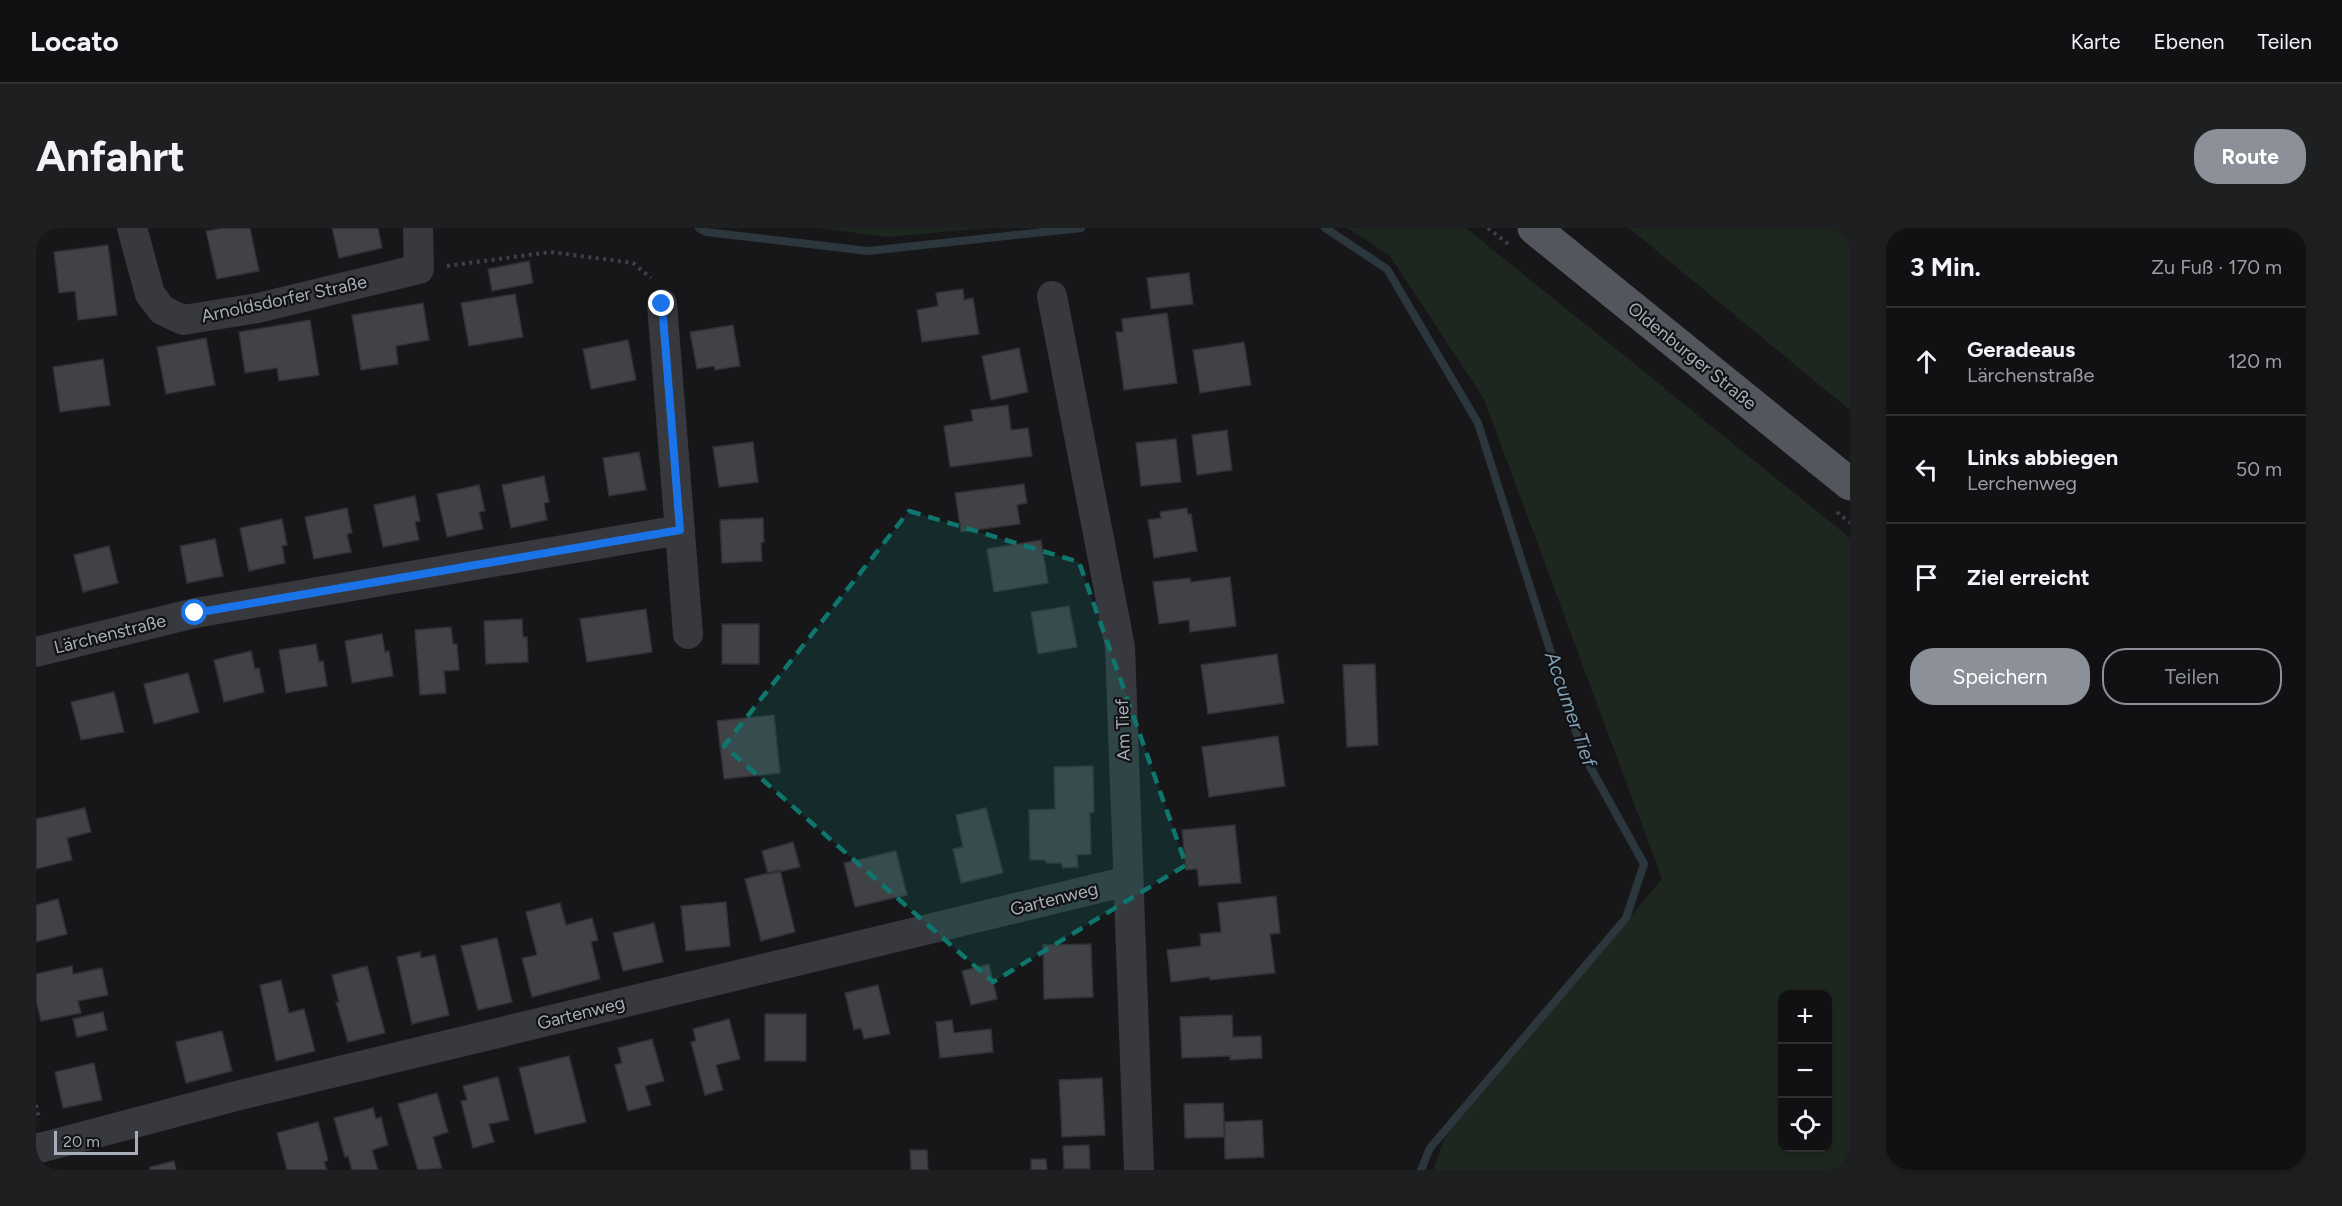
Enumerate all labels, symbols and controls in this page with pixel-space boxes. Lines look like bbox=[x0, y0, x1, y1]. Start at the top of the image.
text: Locato bbox=[30, 24, 119, 58]
text: Karte bbox=[2071, 29, 2120, 54]
text: Ebenen bbox=[2153, 29, 2225, 54]
text: Teilen bbox=[2258, 29, 2312, 54]
button: Route bbox=[2194, 129, 2306, 184]
text: Anfahrt bbox=[36, 131, 185, 182]
text: 3 Min. bbox=[1910, 251, 1981, 283]
text: Zu Fuß · 170 m bbox=[2151, 255, 2282, 279]
street label: Arnoldsdorfer Straße bbox=[199, 271, 369, 327]
route end bbox=[648, 290, 674, 316]
street label: Oldenburger Straße bbox=[1623, 297, 1761, 415]
text: Geradeaus bbox=[1967, 336, 2075, 363]
icon: ahead bbox=[1910, 345, 1943, 378]
text: 120 m bbox=[2228, 349, 2282, 373]
text: Lärchenstraße bbox=[1967, 363, 2094, 387]
text: Links abbiegen bbox=[1967, 444, 2118, 471]
icon: left bbox=[1910, 453, 1943, 486]
text: 50 m bbox=[2236, 457, 2282, 481]
text: Lerchenweg bbox=[1967, 471, 2077, 495]
icon: arrive bbox=[1910, 561, 1943, 594]
text: Ziel erreicht bbox=[1967, 564, 2090, 591]
route start bbox=[181, 599, 207, 625]
street label: Lärchenstraße bbox=[52, 609, 168, 659]
water label: Accumer Tief bbox=[1540, 647, 1602, 771]
button: Speichern bbox=[1910, 648, 2090, 705]
button: Teilen bbox=[2102, 648, 2282, 705]
street label: Am Tief bbox=[1111, 698, 1135, 762]
street label: Gartenweg bbox=[1008, 877, 1100, 921]
map controls bbox=[1778, 990, 1832, 1152]
button: + bbox=[1778, 990, 1832, 1044]
street label: Gartenweg bbox=[535, 991, 627, 1035]
button: − bbox=[1778, 1044, 1832, 1098]
button: locate bbox=[1778, 1098, 1832, 1152]
scale bar bbox=[54, 1128, 138, 1156]
text: 20 m bbox=[63, 1132, 100, 1151]

